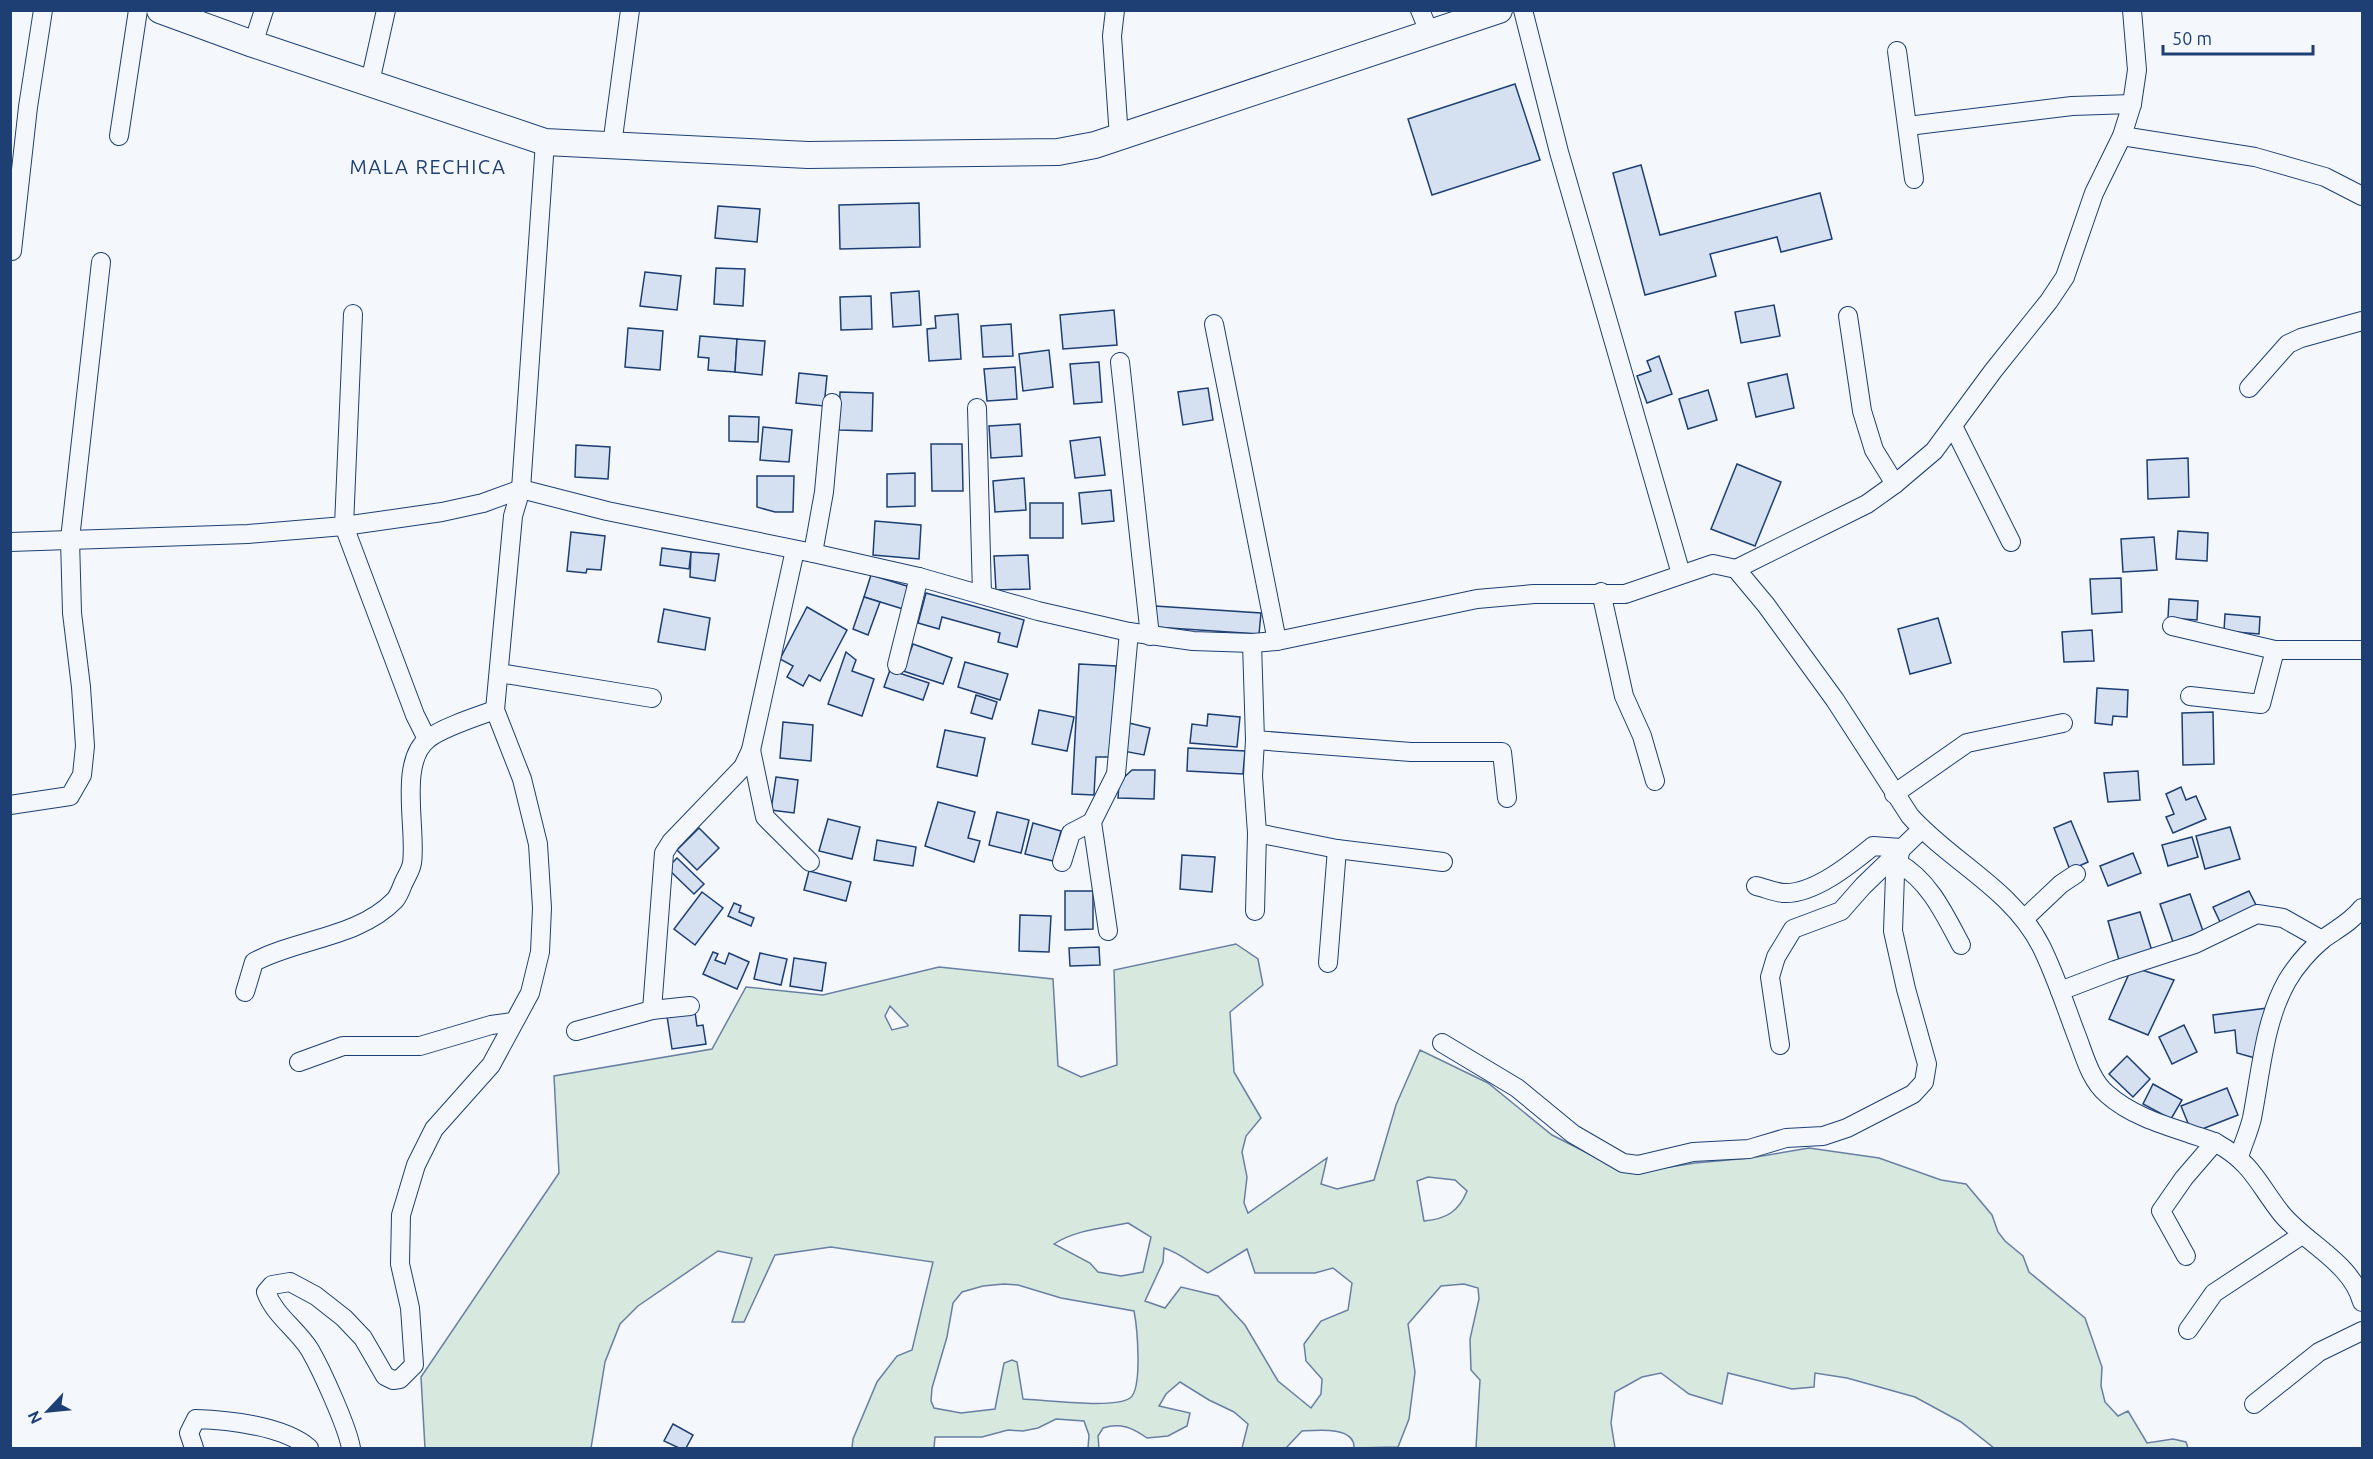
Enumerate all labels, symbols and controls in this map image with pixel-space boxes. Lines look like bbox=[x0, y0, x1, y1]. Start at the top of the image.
scale bar bbox=[2163, 18, 2313, 56]
text: 50 m bbox=[2172, 28, 2212, 48]
district label: MALA RECHICA bbox=[349, 155, 507, 178]
north arrow bbox=[18, 1381, 78, 1441]
text: N bbox=[24, 1408, 45, 1427]

